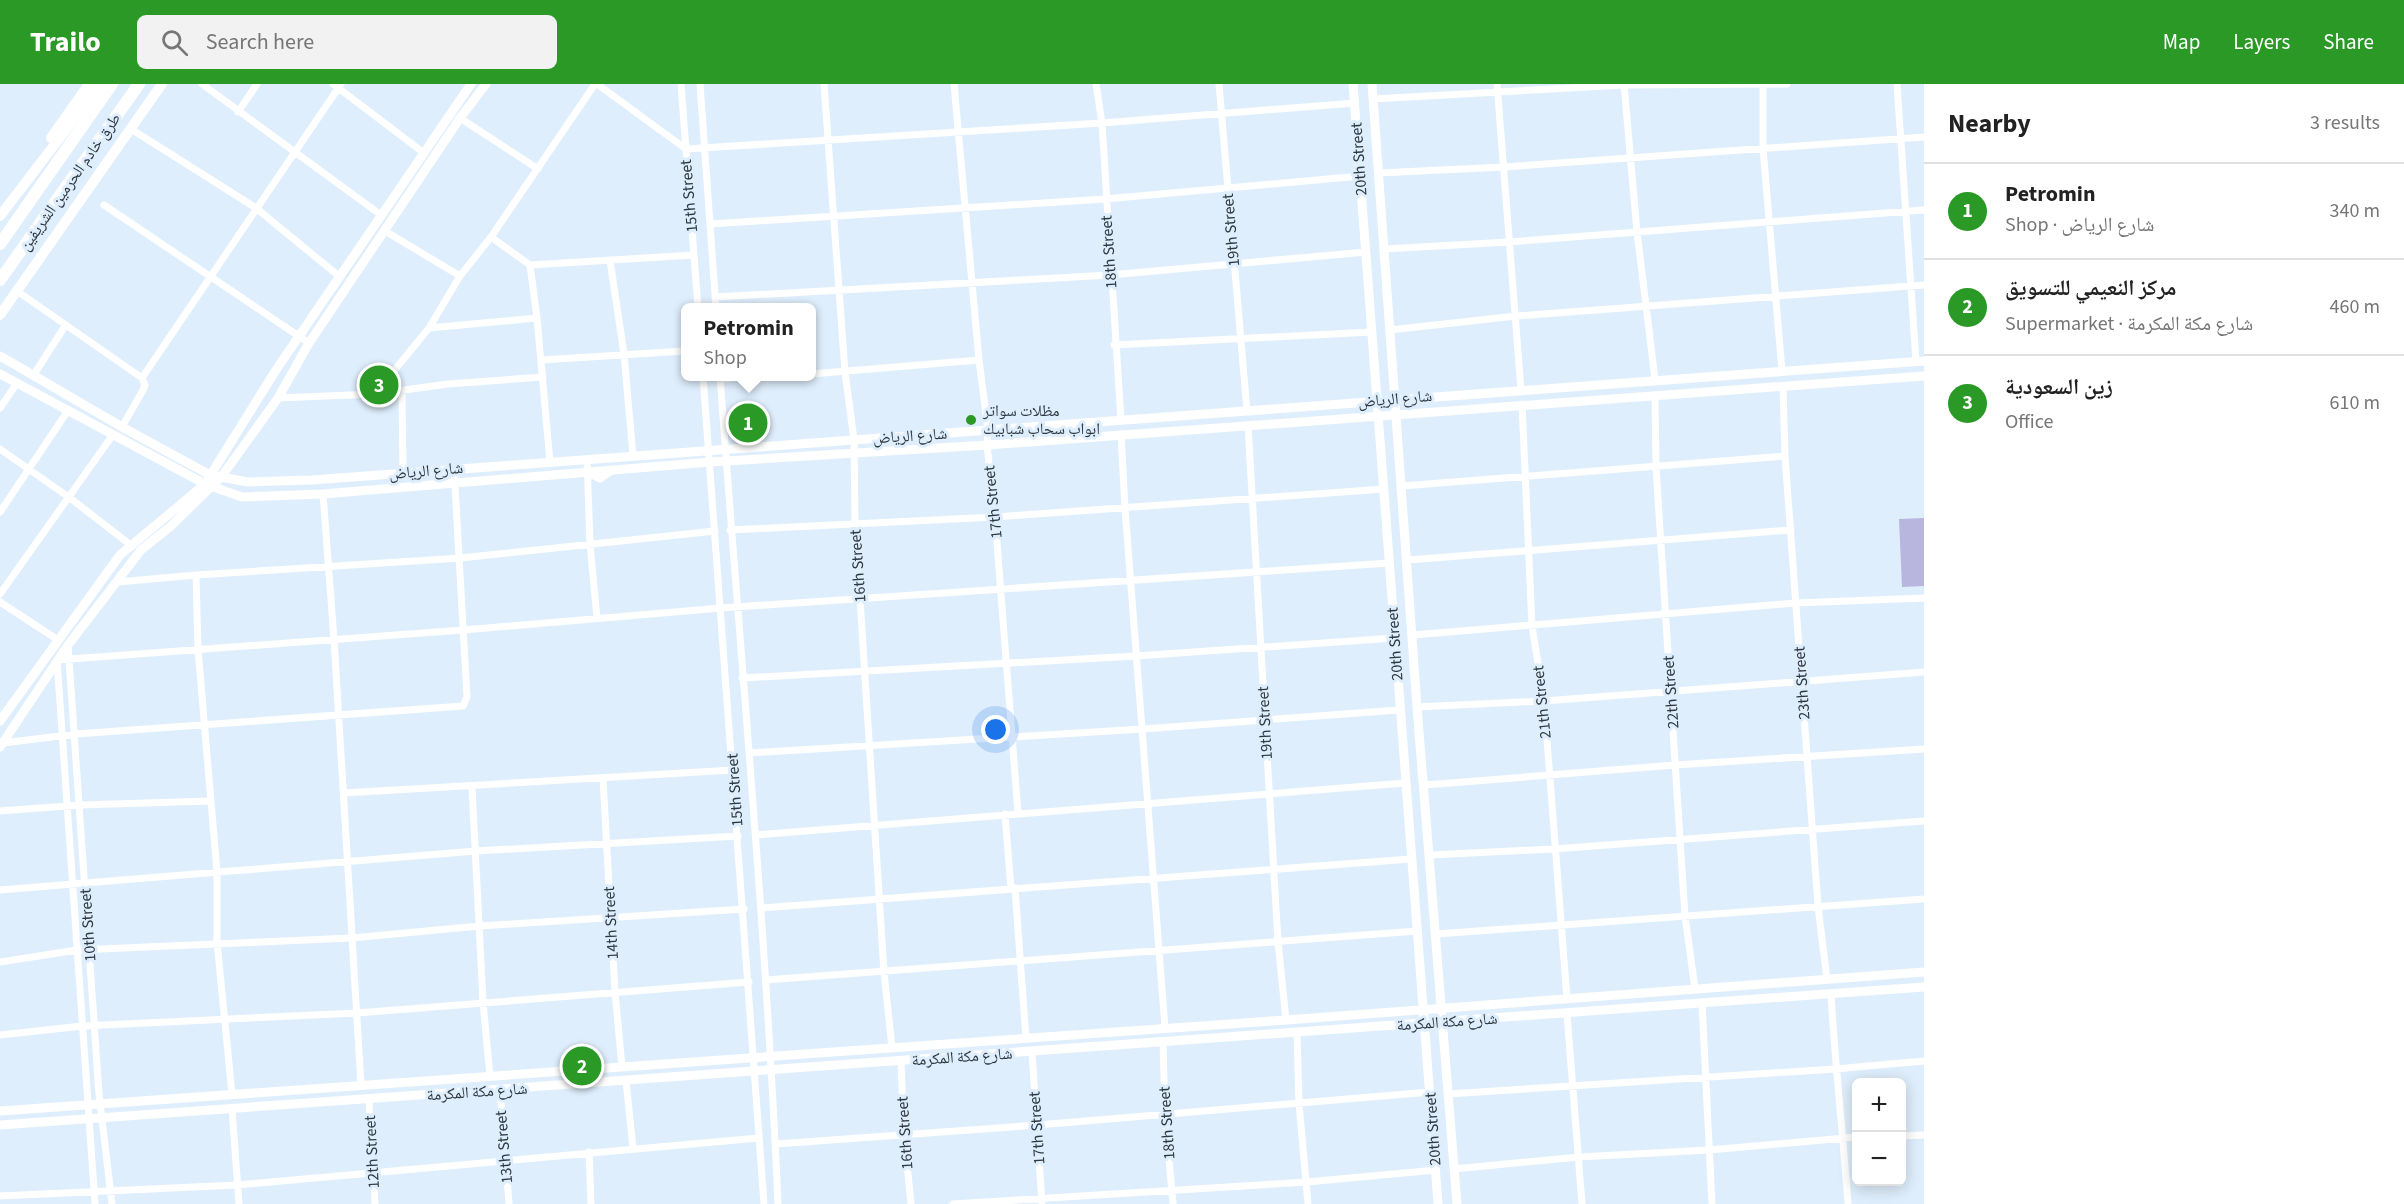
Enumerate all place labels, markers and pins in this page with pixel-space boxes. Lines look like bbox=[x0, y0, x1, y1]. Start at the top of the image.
pin: 3 bbox=[360, 362, 398, 408]
pin: 1 bbox=[728, 400, 768, 446]
place label: مظلات سواتر ابواب سحاب شبابيك bbox=[982, 400, 1100, 440]
marker: مظلات سواتر ابواب سحاب شبابيك bbox=[964, 413, 978, 427]
pin: 2 bbox=[562, 1044, 602, 1088]

